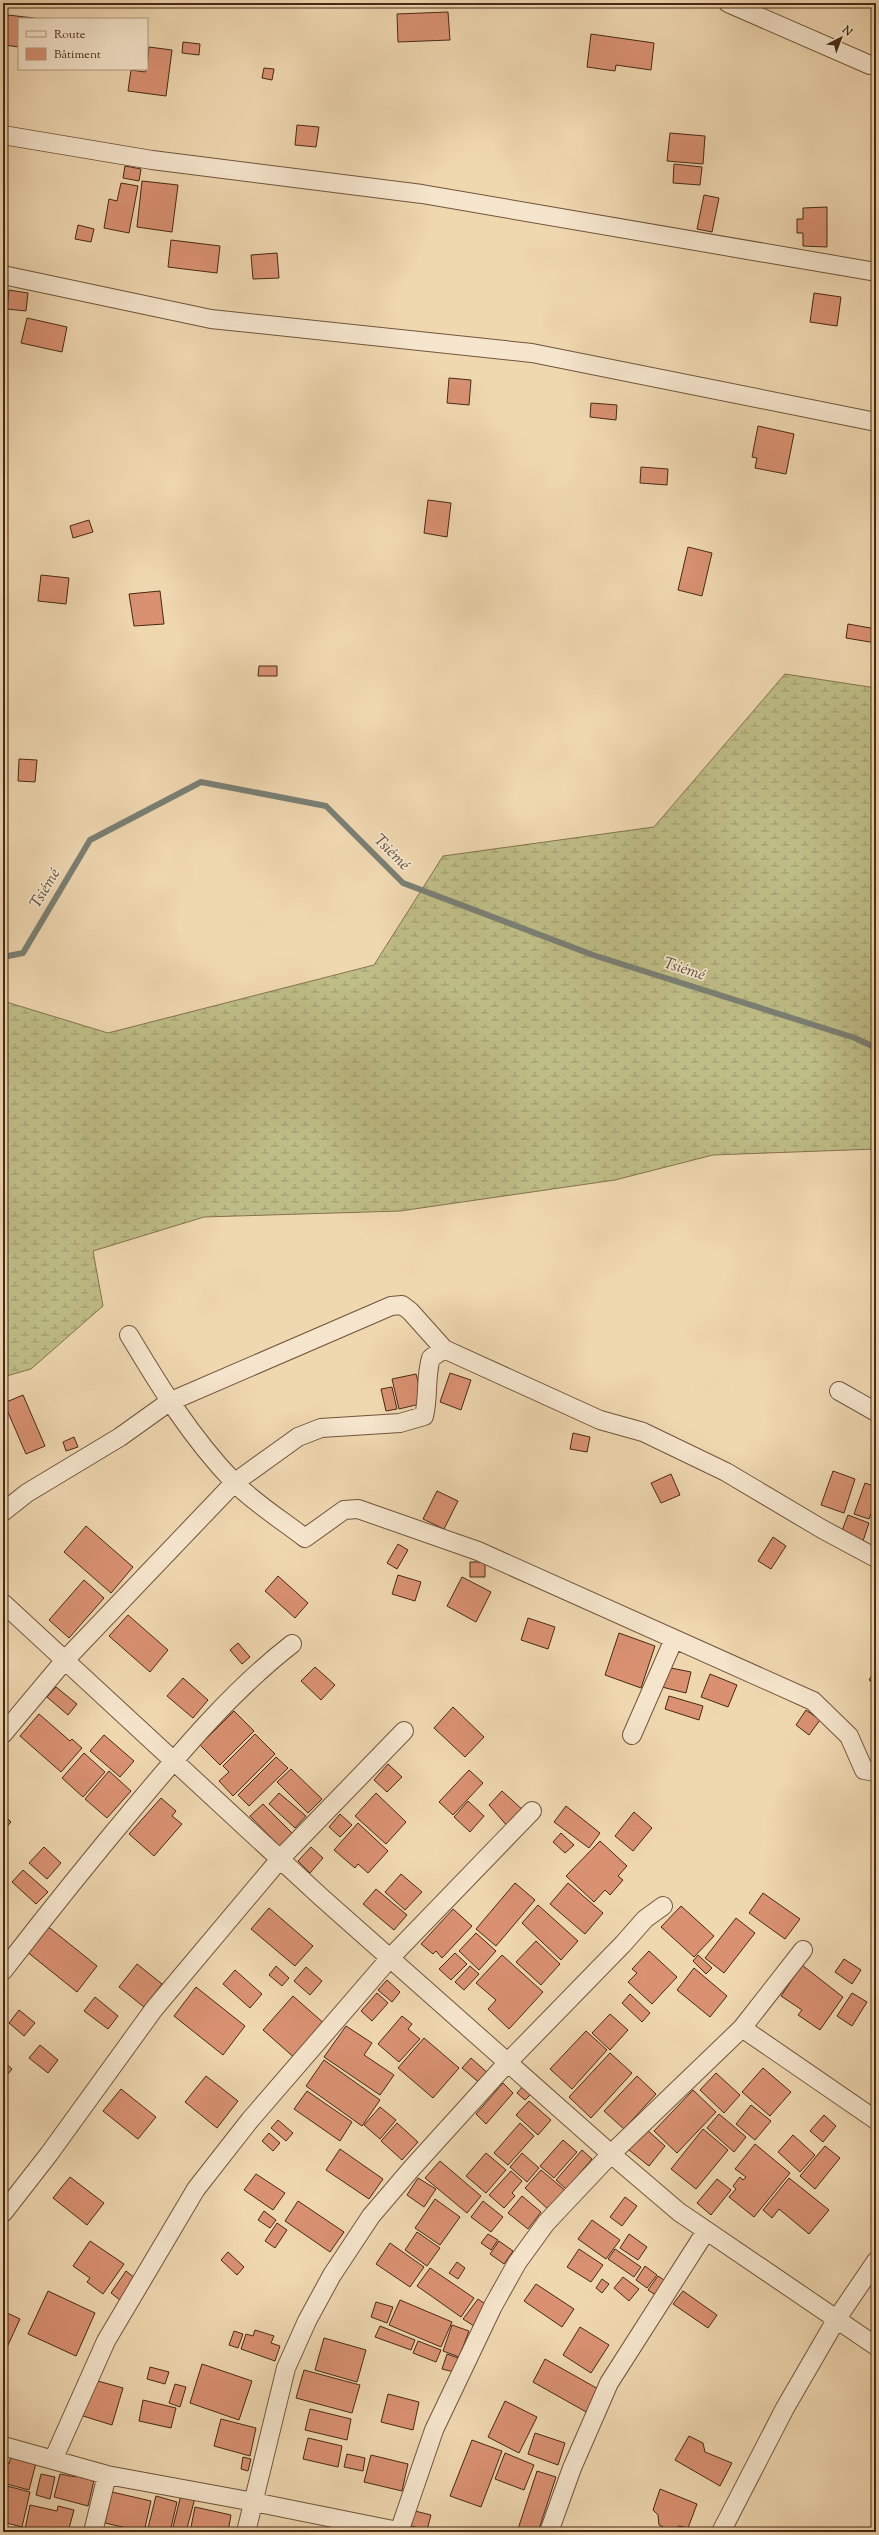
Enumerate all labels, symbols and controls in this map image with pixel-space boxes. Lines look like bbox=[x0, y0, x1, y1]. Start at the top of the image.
legend bbox=[18, 18, 148, 70]
north arrow bbox=[821, 18, 861, 58]
text: N bbox=[838, 22, 856, 40]
text: Route bbox=[54, 26, 86, 44]
text: Bâtiment bbox=[54, 46, 101, 64]
water label: Tsiémé bbox=[368, 830, 415, 877]
water label: Tsiémé bbox=[25, 864, 67, 913]
water label: Tsiémé bbox=[660, 952, 709, 988]

